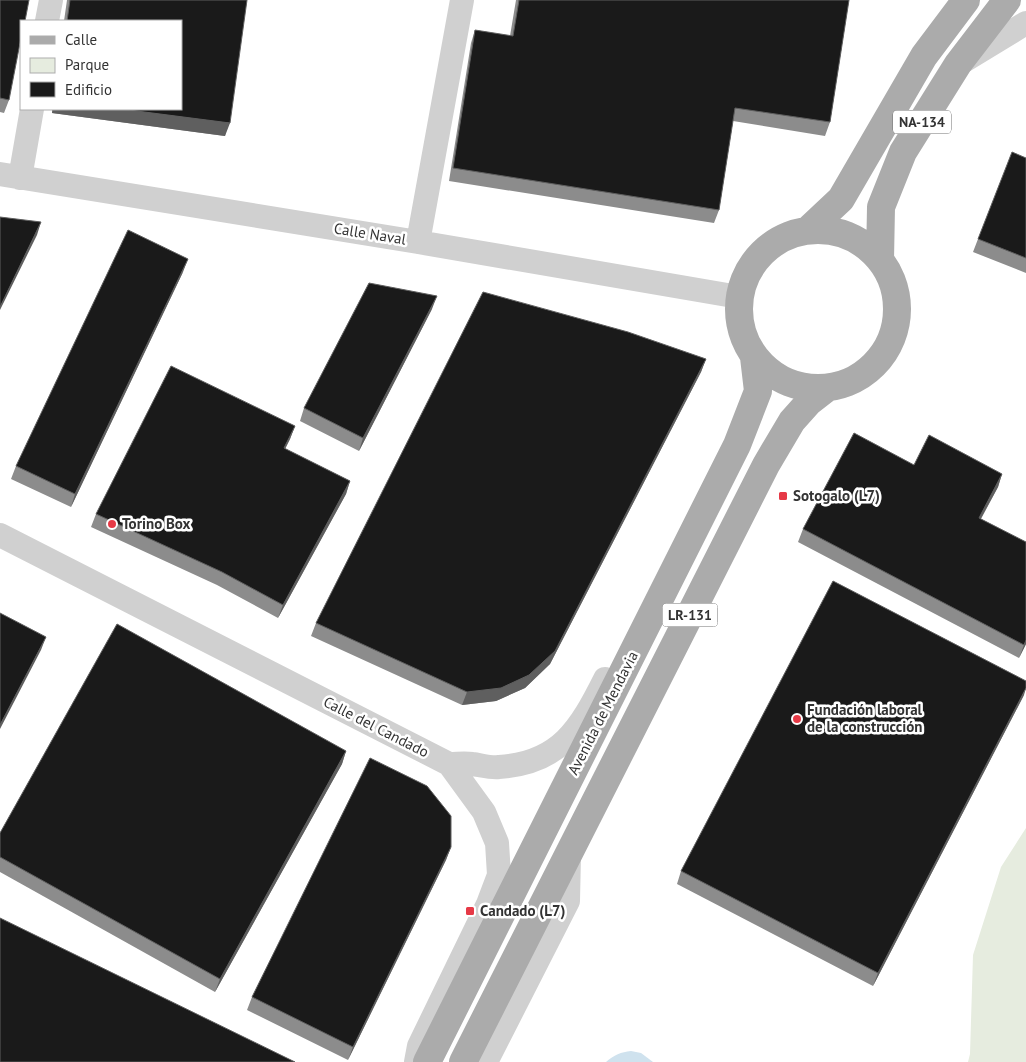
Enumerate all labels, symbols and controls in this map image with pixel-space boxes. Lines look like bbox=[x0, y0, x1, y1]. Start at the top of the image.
legend bbox=[20, 20, 182, 110]
text: Calle bbox=[65, 30, 97, 49]
text: Parque bbox=[65, 55, 109, 74]
text: Edificio bbox=[65, 80, 112, 99]
road number: NA-134 bbox=[893, 110, 951, 134]
street label: Calle Naval bbox=[333, 218, 408, 249]
place label: Sotogalo (L7) bbox=[793, 486, 880, 505]
marker: Sotogalo (L7) bbox=[777, 490, 789, 502]
place label: Torino Box bbox=[122, 514, 191, 533]
marker: Torino Box bbox=[106, 518, 118, 530]
road number: LR-131 bbox=[662, 604, 718, 626]
street label: Avenida de Mendavia bbox=[563, 648, 642, 778]
street label: Calle del Candado bbox=[320, 692, 432, 761]
place label: Fundación laboral de la construcción bbox=[807, 700, 923, 736]
marker: Fundación laboral de la construcción bbox=[791, 713, 803, 725]
place label: Candado (L7) bbox=[480, 901, 565, 920]
marker: Candado (L7) bbox=[464, 905, 476, 917]

